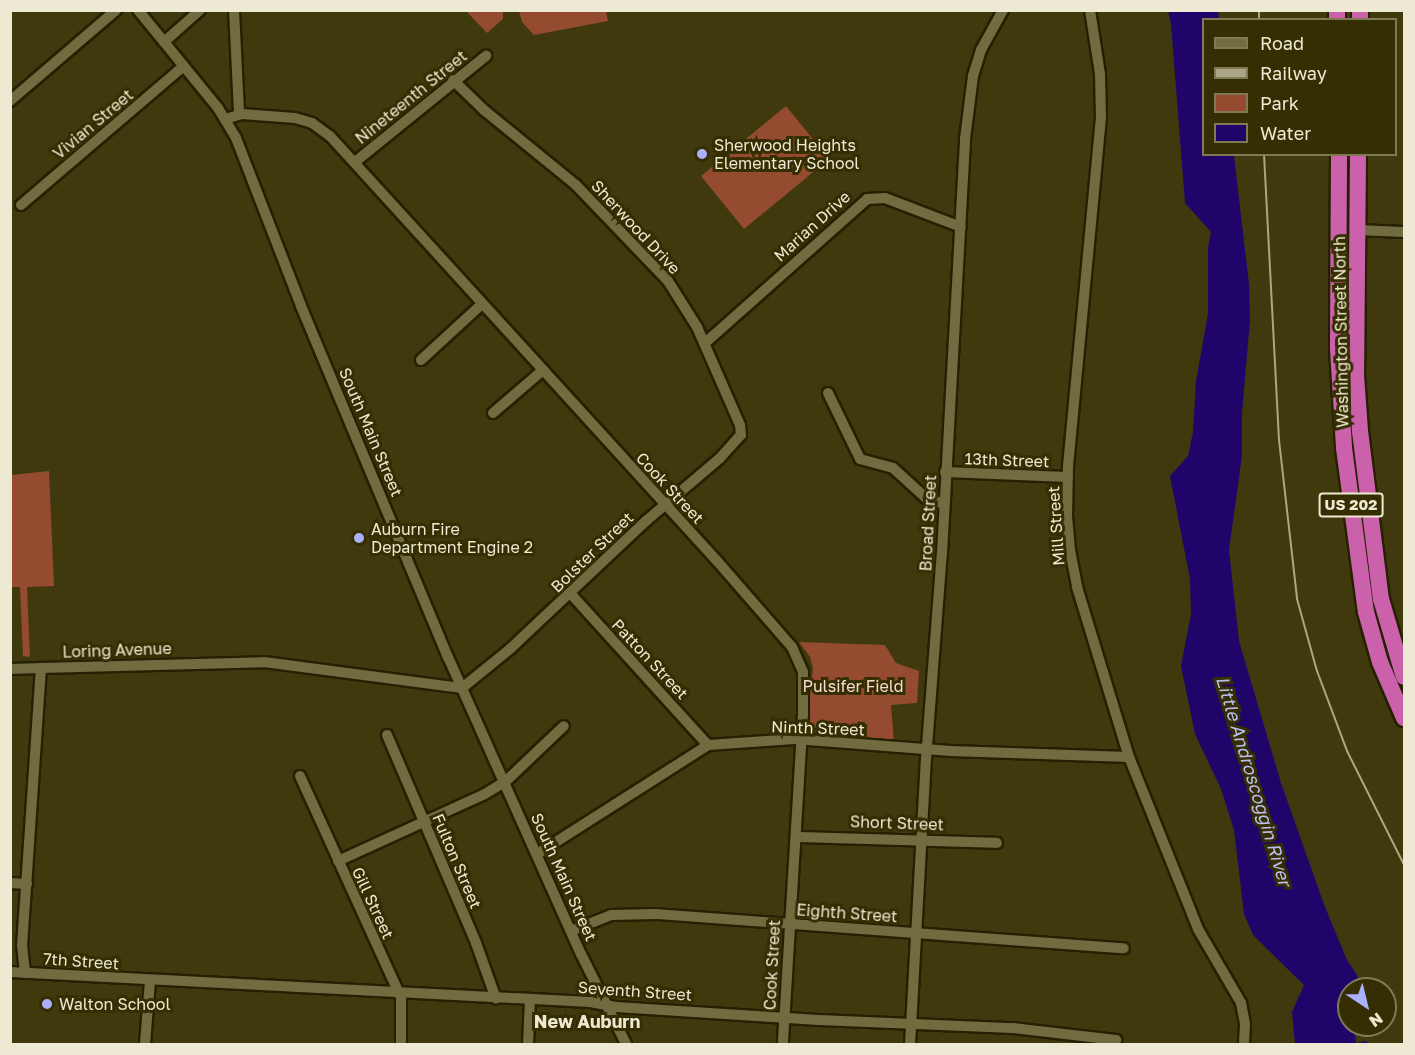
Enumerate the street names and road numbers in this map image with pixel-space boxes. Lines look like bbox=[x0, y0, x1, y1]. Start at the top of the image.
street label: Nineteenth Street bbox=[351, 46, 471, 148]
street label: Vivian Street bbox=[49, 85, 137, 163]
street label: Sherwood Drive bbox=[588, 176, 684, 278]
street label: Marian Drive bbox=[770, 187, 854, 265]
street label: Washington Street North bbox=[1330, 236, 1352, 428]
street label: South Main Street bbox=[335, 365, 407, 499]
street label: Cook Street bbox=[632, 448, 708, 528]
street label: 13th Street bbox=[964, 449, 1050, 471]
street label: Broad Street bbox=[916, 474, 940, 572]
street label: Mill Street bbox=[1044, 486, 1068, 566]
road number: US 202 bbox=[1318, 493, 1384, 517]
street label: Bolster Street bbox=[547, 508, 637, 596]
street label: Patton Street bbox=[608, 615, 692, 703]
street label: Loring Avenue bbox=[62, 638, 172, 662]
street label: Ninth Street bbox=[771, 717, 865, 739]
street label: South Main Street bbox=[527, 810, 601, 944]
street label: Fulton Street bbox=[428, 811, 486, 911]
street label: Short Street bbox=[850, 812, 944, 834]
street label: Gill Street bbox=[348, 864, 398, 942]
street label: Eighth Street bbox=[796, 900, 898, 926]
street label: Cook Street bbox=[760, 919, 784, 1011]
street label: 7th Street bbox=[42, 949, 120, 973]
street label: Seventh Street bbox=[577, 977, 693, 1005]

